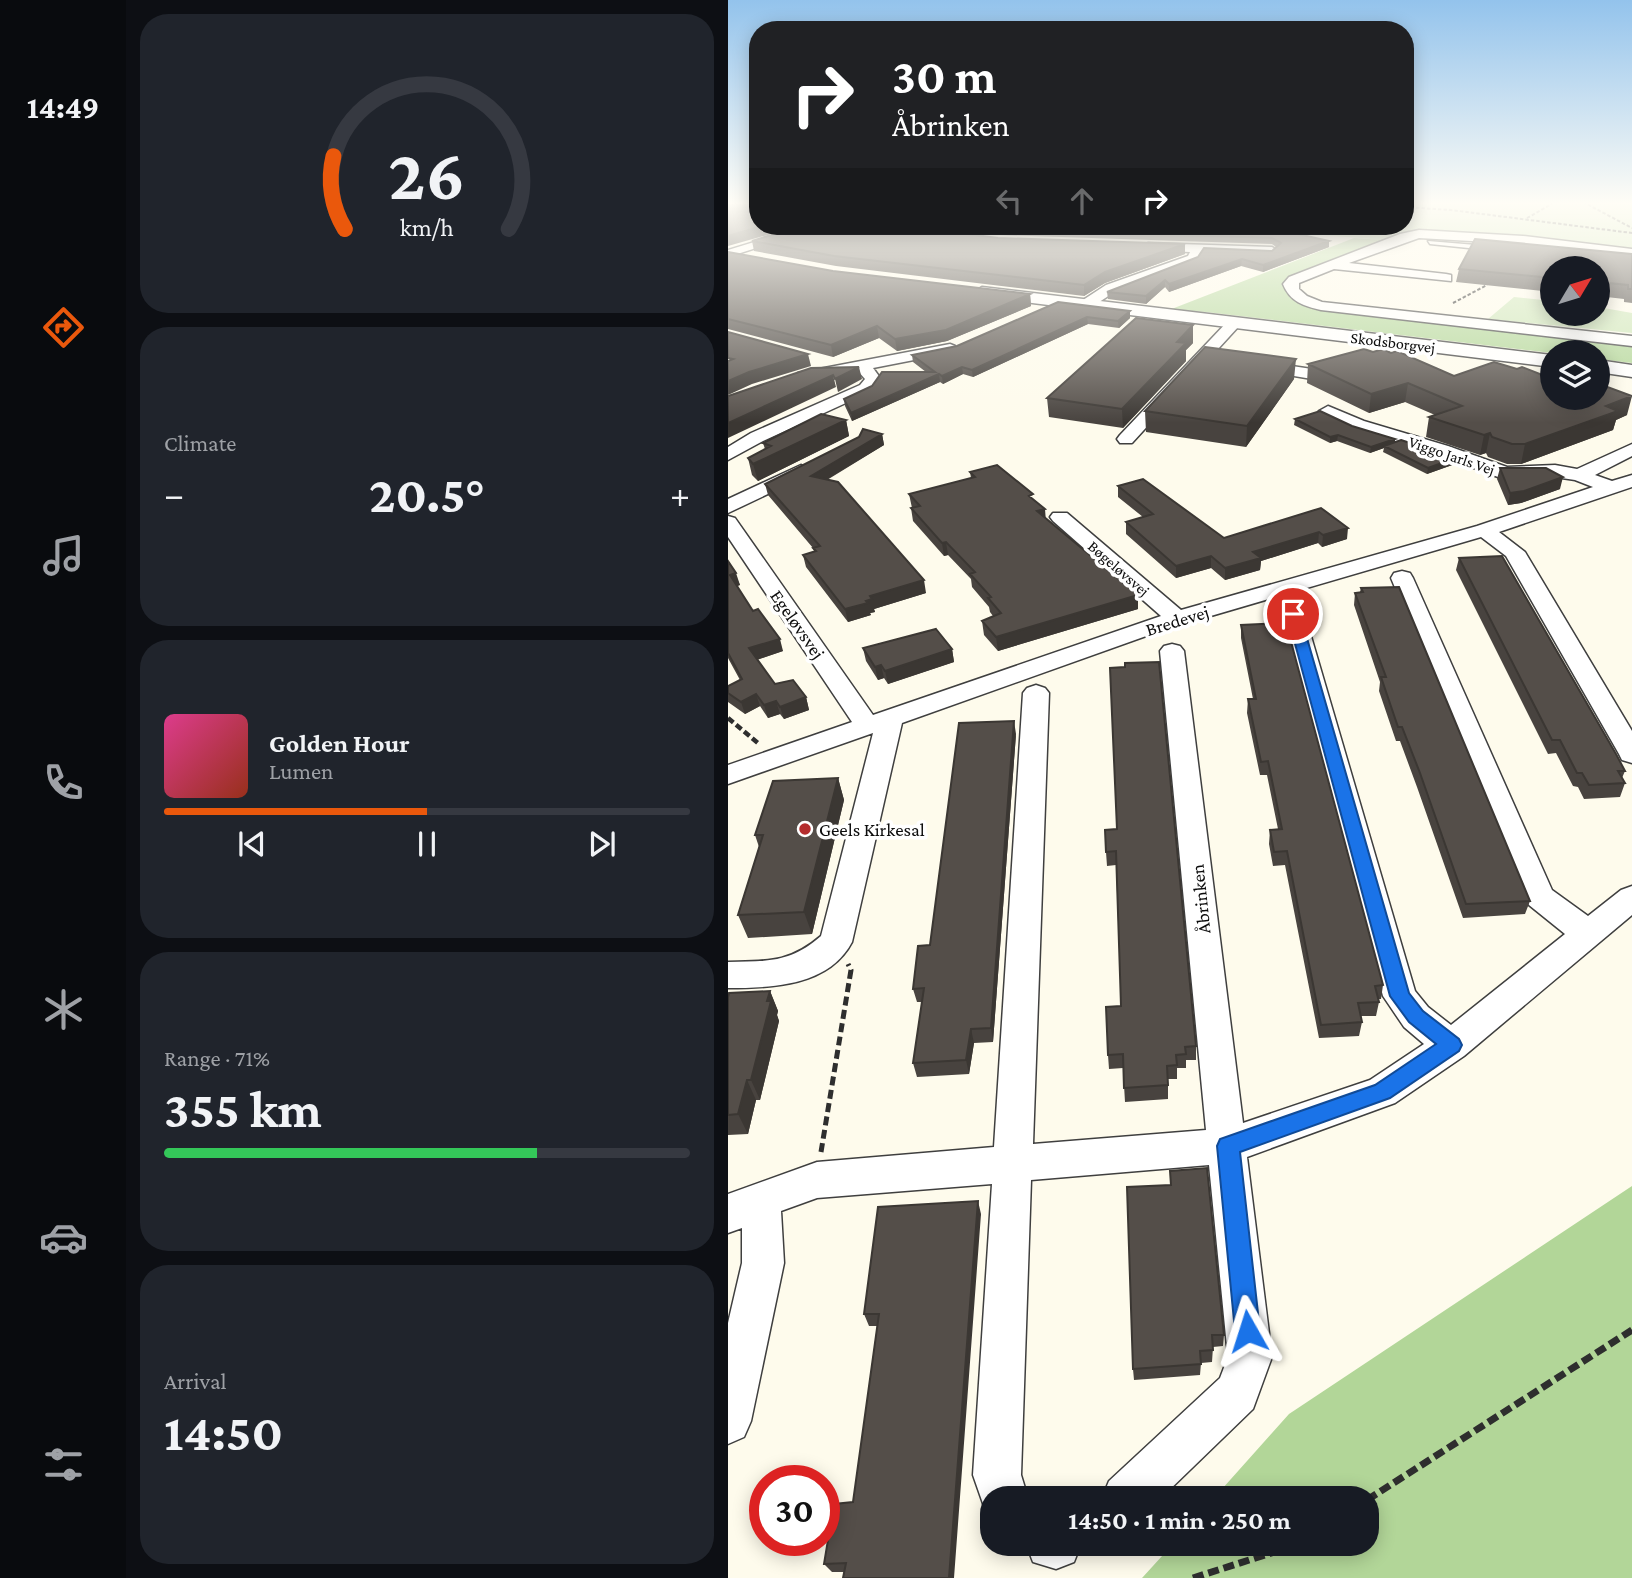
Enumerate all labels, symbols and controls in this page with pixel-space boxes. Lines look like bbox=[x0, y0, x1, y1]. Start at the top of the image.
icon: right bbox=[777, 49, 868, 140]
text: 30 m bbox=[892, 49, 997, 104]
text: 14:49 bbox=[27, 89, 99, 125]
text: Åbrinken bbox=[892, 107, 1010, 143]
text: 26 bbox=[389, 135, 465, 216]
icon: left bbox=[990, 182, 1028, 220]
icon: ahead bbox=[1063, 182, 1101, 220]
icon: right bbox=[1136, 182, 1174, 220]
text: km/h bbox=[400, 214, 454, 241]
north arrow bbox=[1540, 256, 1610, 326]
map controls bbox=[1540, 256, 1610, 410]
icon: directions bbox=[39, 303, 88, 352]
street label: Skodsborgvej bbox=[1350, 329, 1436, 357]
button: layers bbox=[1540, 340, 1610, 410]
text: Climate bbox=[164, 430, 236, 456]
street label: Viggo Jarls Vej bbox=[1406, 433, 1497, 479]
text: 20.5° bbox=[369, 465, 485, 523]
text: − bbox=[164, 473, 184, 515]
text: + bbox=[670, 473, 690, 515]
icon: music bbox=[39, 531, 88, 580]
street label: Bøgeløvsvej bbox=[1084, 537, 1153, 600]
pin bbox=[1263, 584, 1323, 644]
street label: Egeløvsvej bbox=[765, 586, 829, 663]
icon: arrive bbox=[1274, 595, 1312, 633]
street label: Bredevej bbox=[1143, 601, 1212, 641]
text: Golden Hour bbox=[269, 729, 410, 758]
icon: phone bbox=[39, 758, 88, 807]
text: Lumen bbox=[269, 758, 333, 784]
place label: Geels Kirkesal bbox=[819, 819, 925, 840]
marker: Geels Kirkesal bbox=[797, 821, 813, 837]
icon: previous bbox=[233, 825, 271, 863]
icon: pause bbox=[408, 825, 446, 863]
icon: next bbox=[583, 825, 621, 863]
street label: Åbrinken bbox=[1186, 863, 1215, 935]
icon: climate bbox=[39, 985, 88, 1034]
text: Range · 71% bbox=[164, 1045, 270, 1071]
text: 355 km bbox=[164, 1080, 322, 1138]
icon: car bbox=[39, 1213, 88, 1262]
position arrow bbox=[1211, 1294, 1285, 1368]
text: Arrival bbox=[164, 1368, 227, 1394]
text: 14:50 bbox=[164, 1403, 283, 1461]
icon: filters bbox=[39, 1440, 88, 1489]
speed limit sign: 30 bbox=[749, 1465, 840, 1556]
text: 14:50 · 1 min · 250 m bbox=[1068, 1506, 1291, 1535]

